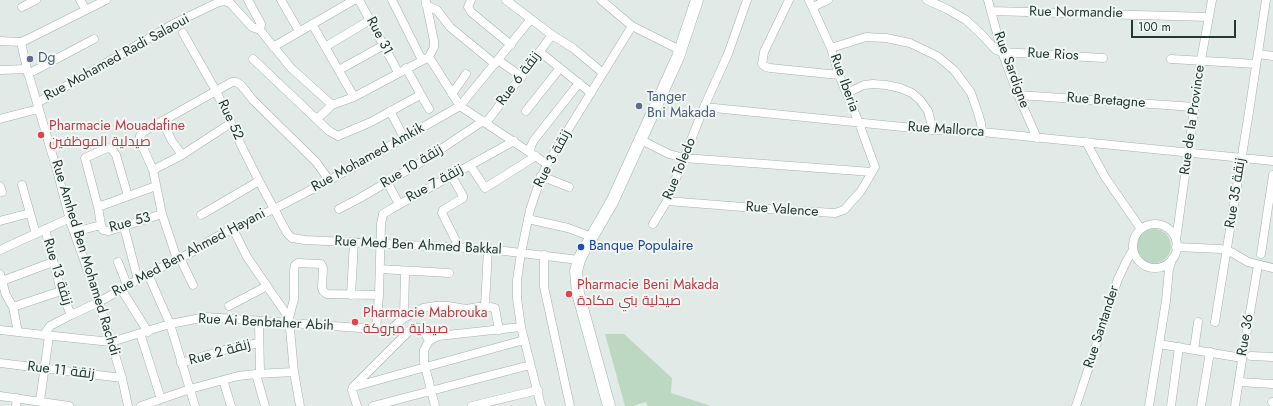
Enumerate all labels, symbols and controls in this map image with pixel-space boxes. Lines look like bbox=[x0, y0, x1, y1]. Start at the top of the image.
street label: Rue Normandie bbox=[1029, 4, 1123, 22]
street label: Rue Mohamed Radi Salaoui bbox=[41, 11, 193, 105]
scale bar bbox=[1133, 12, 1238, 38]
street label: Rue 31 bbox=[362, 14, 396, 58]
text: 100 m bbox=[1138, 18, 1171, 36]
street label: Rue Sardigne bbox=[989, 30, 1033, 110]
street label: Rue Rios bbox=[1027, 45, 1079, 65]
street label: Rue 6 زنقة bbox=[493, 49, 545, 109]
place label: Dg bbox=[38, 51, 55, 67]
street label: Rue Iberia bbox=[826, 52, 862, 114]
marker: Dg bbox=[25, 54, 35, 64]
street label: Rue de la Province bbox=[1177, 64, 1209, 176]
place label: Tanger Bni Makada bbox=[647, 90, 716, 122]
street label: Rue Bretagne bbox=[1066, 90, 1146, 112]
street label: Rue 52 bbox=[213, 97, 247, 143]
marker: Tanger Bni Makada bbox=[634, 101, 644, 111]
place label: Pharmacie Mouadafine صيدلية الموظفين bbox=[49, 119, 185, 152]
street label: Rue Mallorca bbox=[907, 119, 985, 141]
street label: Rue Mohamed Amkik bbox=[309, 120, 427, 196]
street label: Rue 3 زنقة bbox=[531, 127, 575, 191]
marker: Pharmacie Mouadafine صيدلية الموظفين bbox=[36, 130, 46, 140]
street label: Rue Toledo bbox=[660, 136, 700, 202]
street label: Rue 10 زنقة bbox=[378, 142, 446, 192]
street label: Rue 35 زنقة bbox=[1222, 157, 1250, 229]
street label: Rue Amhed Ben Mohamed Rachdi bbox=[47, 158, 123, 358]
street label: Rue 7 زنقة bbox=[404, 161, 466, 207]
street label: Rue Valence bbox=[745, 199, 819, 221]
street label: Rue Med Ben Ahmed Hayani bbox=[109, 205, 269, 301]
street label: Rue 53 bbox=[107, 209, 153, 237]
street label: Rue Med Ben Ahmed Bakkal bbox=[334, 233, 502, 259]
street label: Rue 13 زنقة bbox=[39, 236, 75, 308]
place label: Banque Populaire bbox=[589, 239, 693, 255]
marker: Banque Populaire bbox=[576, 242, 586, 252]
place label: Pharmacie Beni Makada صيدلية بني مكادة bbox=[577, 278, 719, 310]
street label: Rue Santander bbox=[1081, 284, 1123, 370]
marker: Pharmacie Beni Makada صيدلية بني مكادة bbox=[564, 289, 574, 299]
place label: Pharmacie Mabrouka صيدلية مبروكة bbox=[363, 306, 487, 338]
street label: Rue Ai Benbtaher Abih bbox=[198, 311, 334, 335]
street label: Rue 36 bbox=[1234, 313, 1258, 357]
marker: Pharmacie Mabrouka صيدلية مبروكة bbox=[350, 317, 360, 327]
street label: Rue 2 زنقة bbox=[187, 337, 253, 369]
street label: Rue 11 زنقة bbox=[26, 359, 96, 383]

